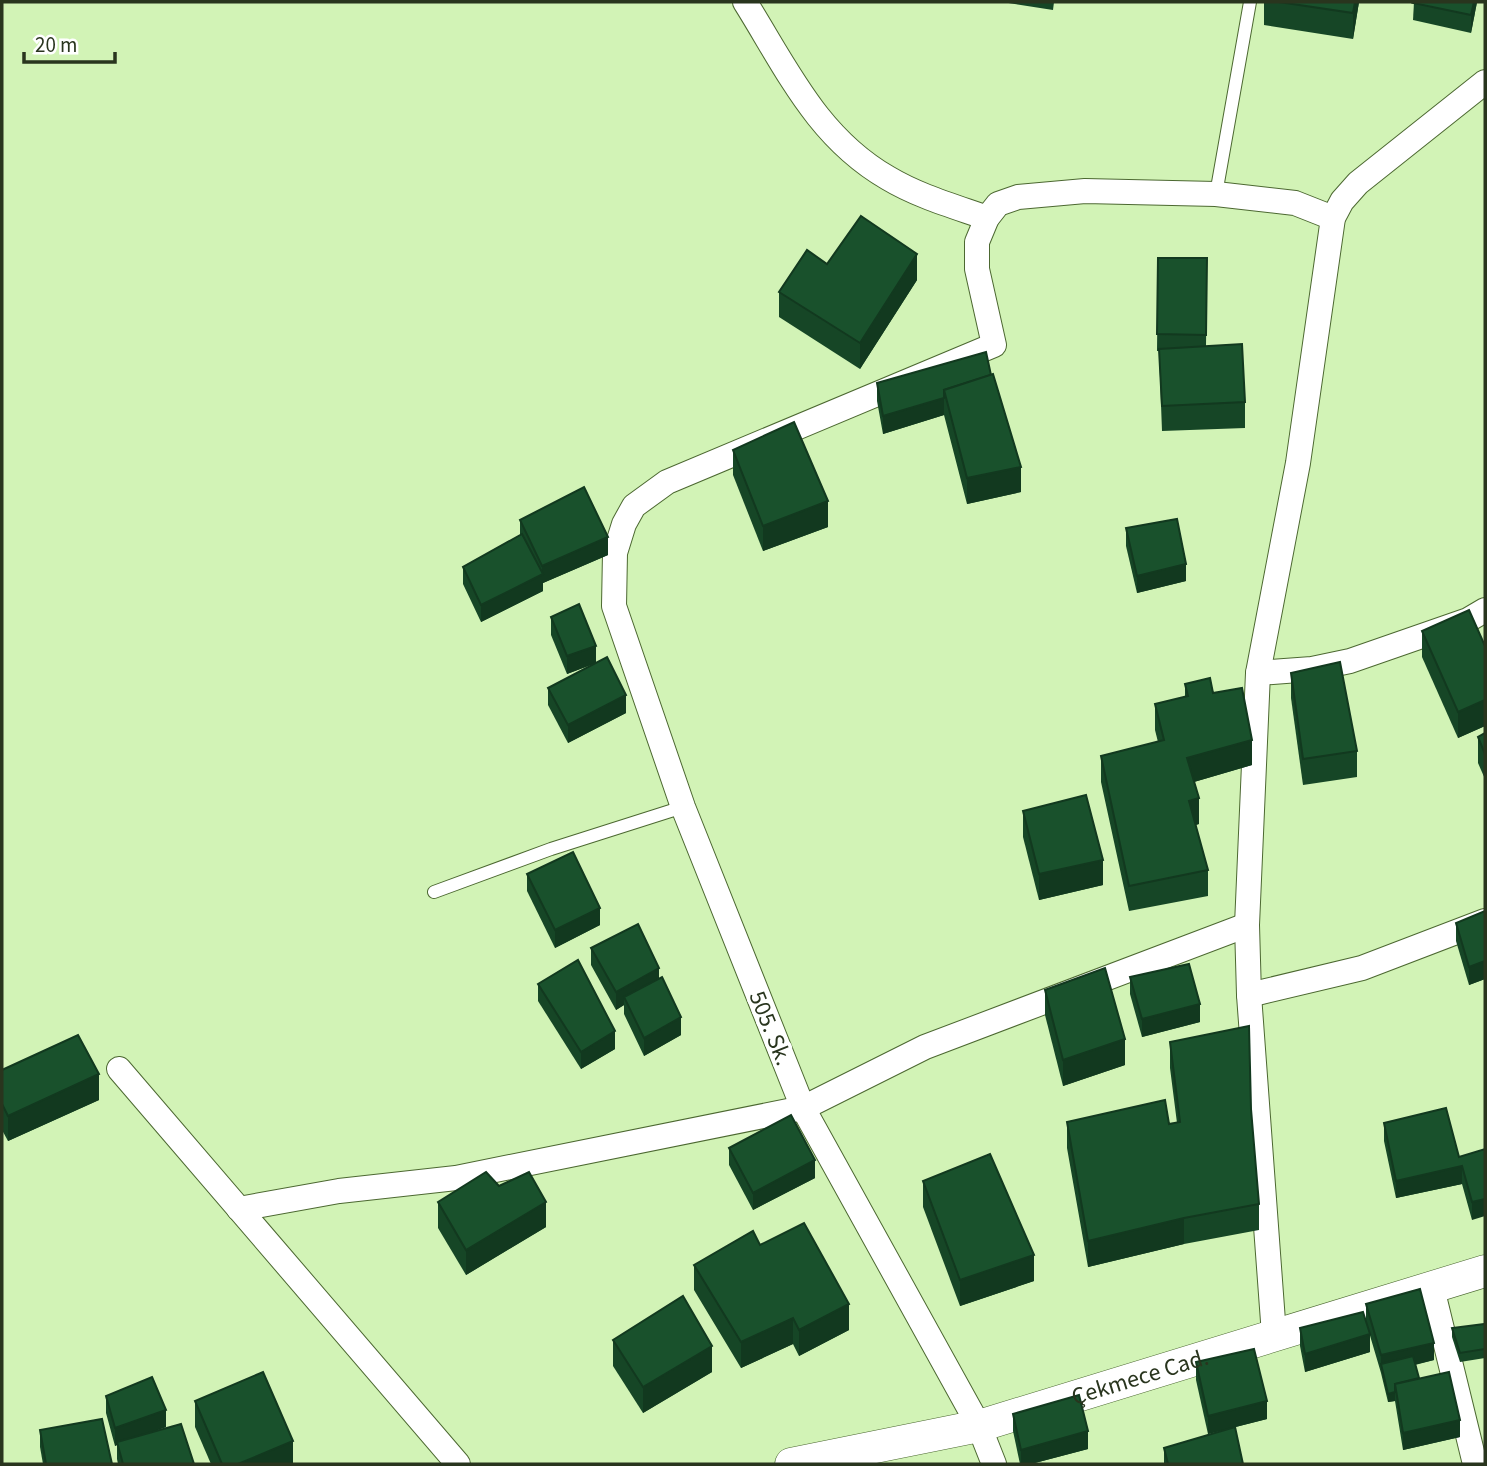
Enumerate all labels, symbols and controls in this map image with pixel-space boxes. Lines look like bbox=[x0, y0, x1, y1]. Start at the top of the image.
scale bar bbox=[24, 21, 116, 65]
text: 20 m bbox=[35, 30, 77, 60]
street label: 505. Sk. bbox=[740, 986, 801, 1071]
street label: Çekmece Cad. bbox=[1067, 1340, 1213, 1415]

